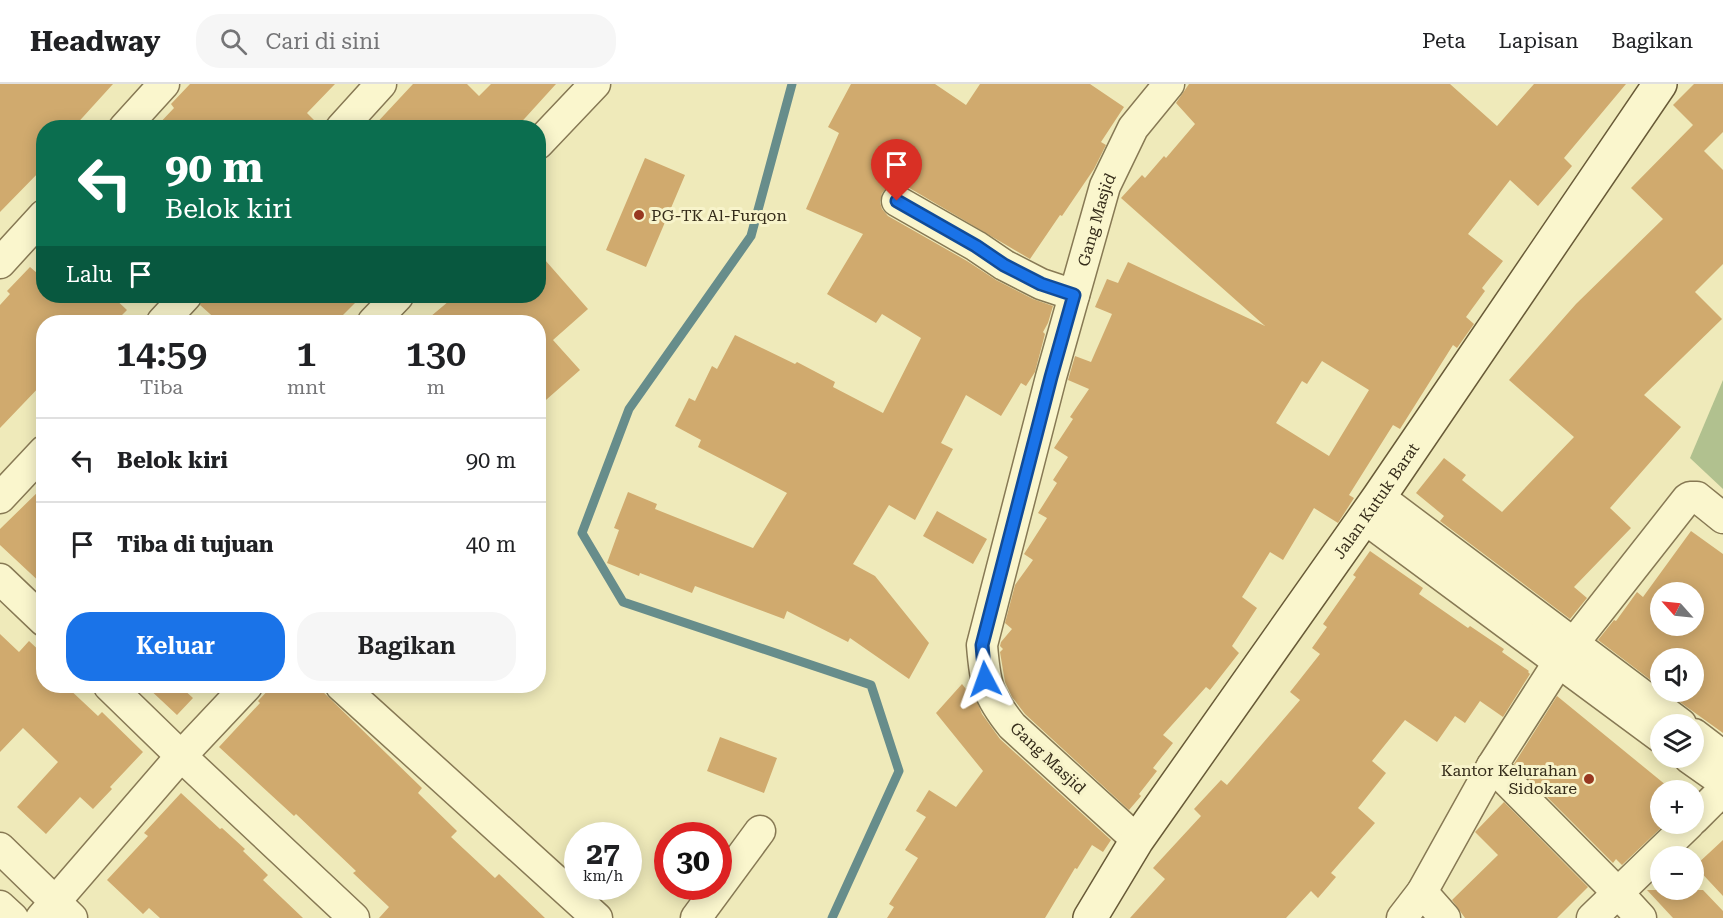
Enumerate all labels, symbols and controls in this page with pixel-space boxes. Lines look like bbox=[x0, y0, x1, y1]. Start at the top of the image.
search box bbox=[196, 14, 616, 68]
text: Headway bbox=[30, 25, 160, 58]
icon: search bbox=[217, 25, 250, 58]
text: Cari di sini bbox=[265, 29, 380, 54]
text: Peta bbox=[1422, 29, 1466, 53]
text: Lapisan bbox=[1499, 29, 1579, 53]
text: Bagikan bbox=[1612, 29, 1693, 53]
pin bbox=[871, 139, 922, 201]
text: 90 m bbox=[165, 143, 263, 192]
icon: left bbox=[66, 144, 144, 222]
icon: arrive bbox=[880, 148, 913, 181]
street label: Gang Masjid bbox=[1073, 170, 1119, 268]
text: Belok kiri bbox=[165, 193, 292, 225]
place label: PG-TK Al-Furqon bbox=[651, 206, 787, 225]
marker: PG-TK Al-Furqon bbox=[632, 208, 646, 222]
icon: arrive bbox=[124, 258, 157, 291]
text: Lalu bbox=[66, 262, 112, 287]
text: 14:59 bbox=[116, 333, 207, 375]
text: 1 bbox=[296, 333, 316, 375]
text: 130 bbox=[406, 333, 466, 375]
text: Tiba bbox=[140, 375, 183, 399]
text: mnt bbox=[287, 375, 326, 399]
text: m bbox=[427, 375, 445, 399]
street label: Jalan Kutuk Barat bbox=[1329, 439, 1423, 562]
icon: left bbox=[66, 444, 99, 477]
text: Belok kiri bbox=[117, 448, 228, 473]
text: 90 m bbox=[466, 448, 516, 473]
icon: arrive bbox=[66, 528, 99, 561]
text: Tiba di tujuan bbox=[117, 532, 273, 557]
text: 40 m bbox=[466, 532, 516, 557]
north arrow bbox=[1650, 582, 1704, 636]
map controls bbox=[1650, 582, 1704, 900]
button: Keluar bbox=[66, 612, 285, 681]
button: Bagikan bbox=[297, 612, 516, 681]
position arrow bbox=[953, 647, 1017, 711]
button: sound bbox=[1650, 648, 1704, 702]
button: layers bbox=[1650, 714, 1704, 768]
street label: Gang Masjid bbox=[1006, 718, 1090, 798]
place label: Kantor Kelurahan Sidokare bbox=[1441, 761, 1577, 798]
marker: Kantor Kelurahan Sidokare bbox=[1582, 772, 1596, 786]
button: + bbox=[1650, 780, 1704, 834]
speed limit sign: 30 bbox=[654, 822, 732, 900]
text: 27 bbox=[586, 836, 620, 871]
button: − bbox=[1650, 846, 1704, 900]
text: km/h bbox=[583, 867, 623, 885]

